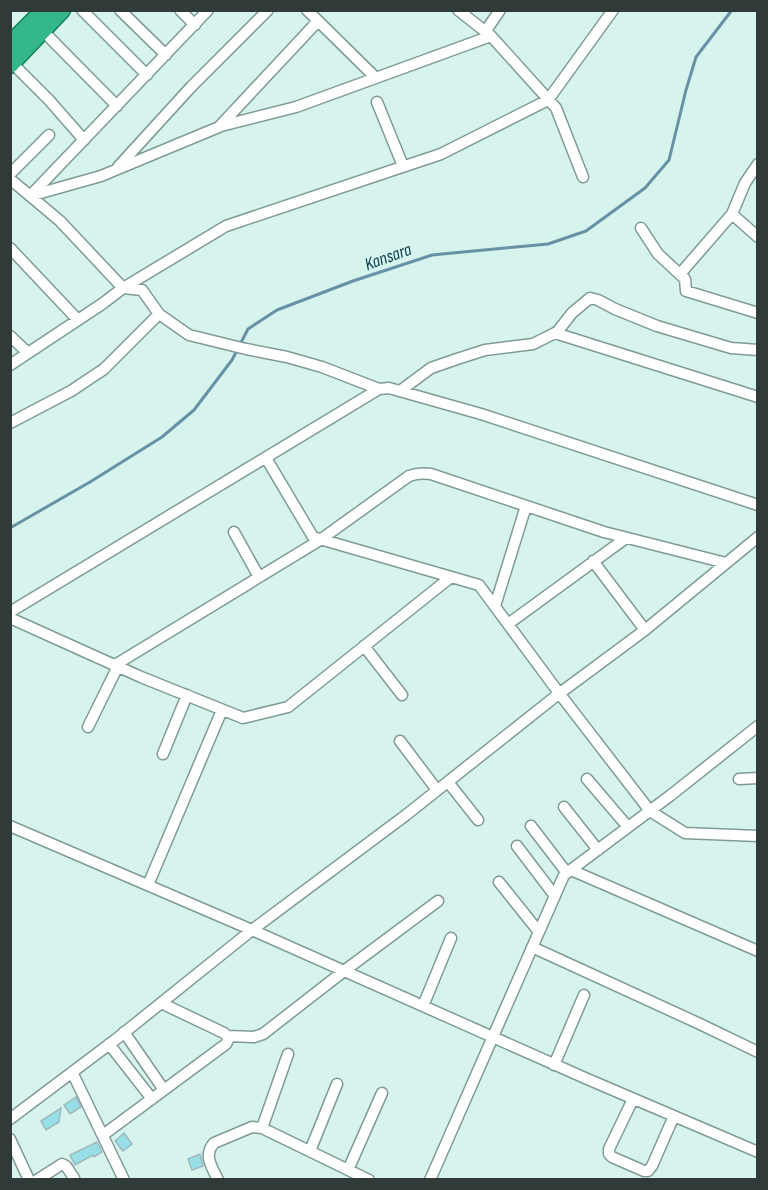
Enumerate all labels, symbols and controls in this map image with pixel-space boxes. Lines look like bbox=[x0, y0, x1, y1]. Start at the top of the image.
water label: Kansara bbox=[362, 239, 415, 275]

